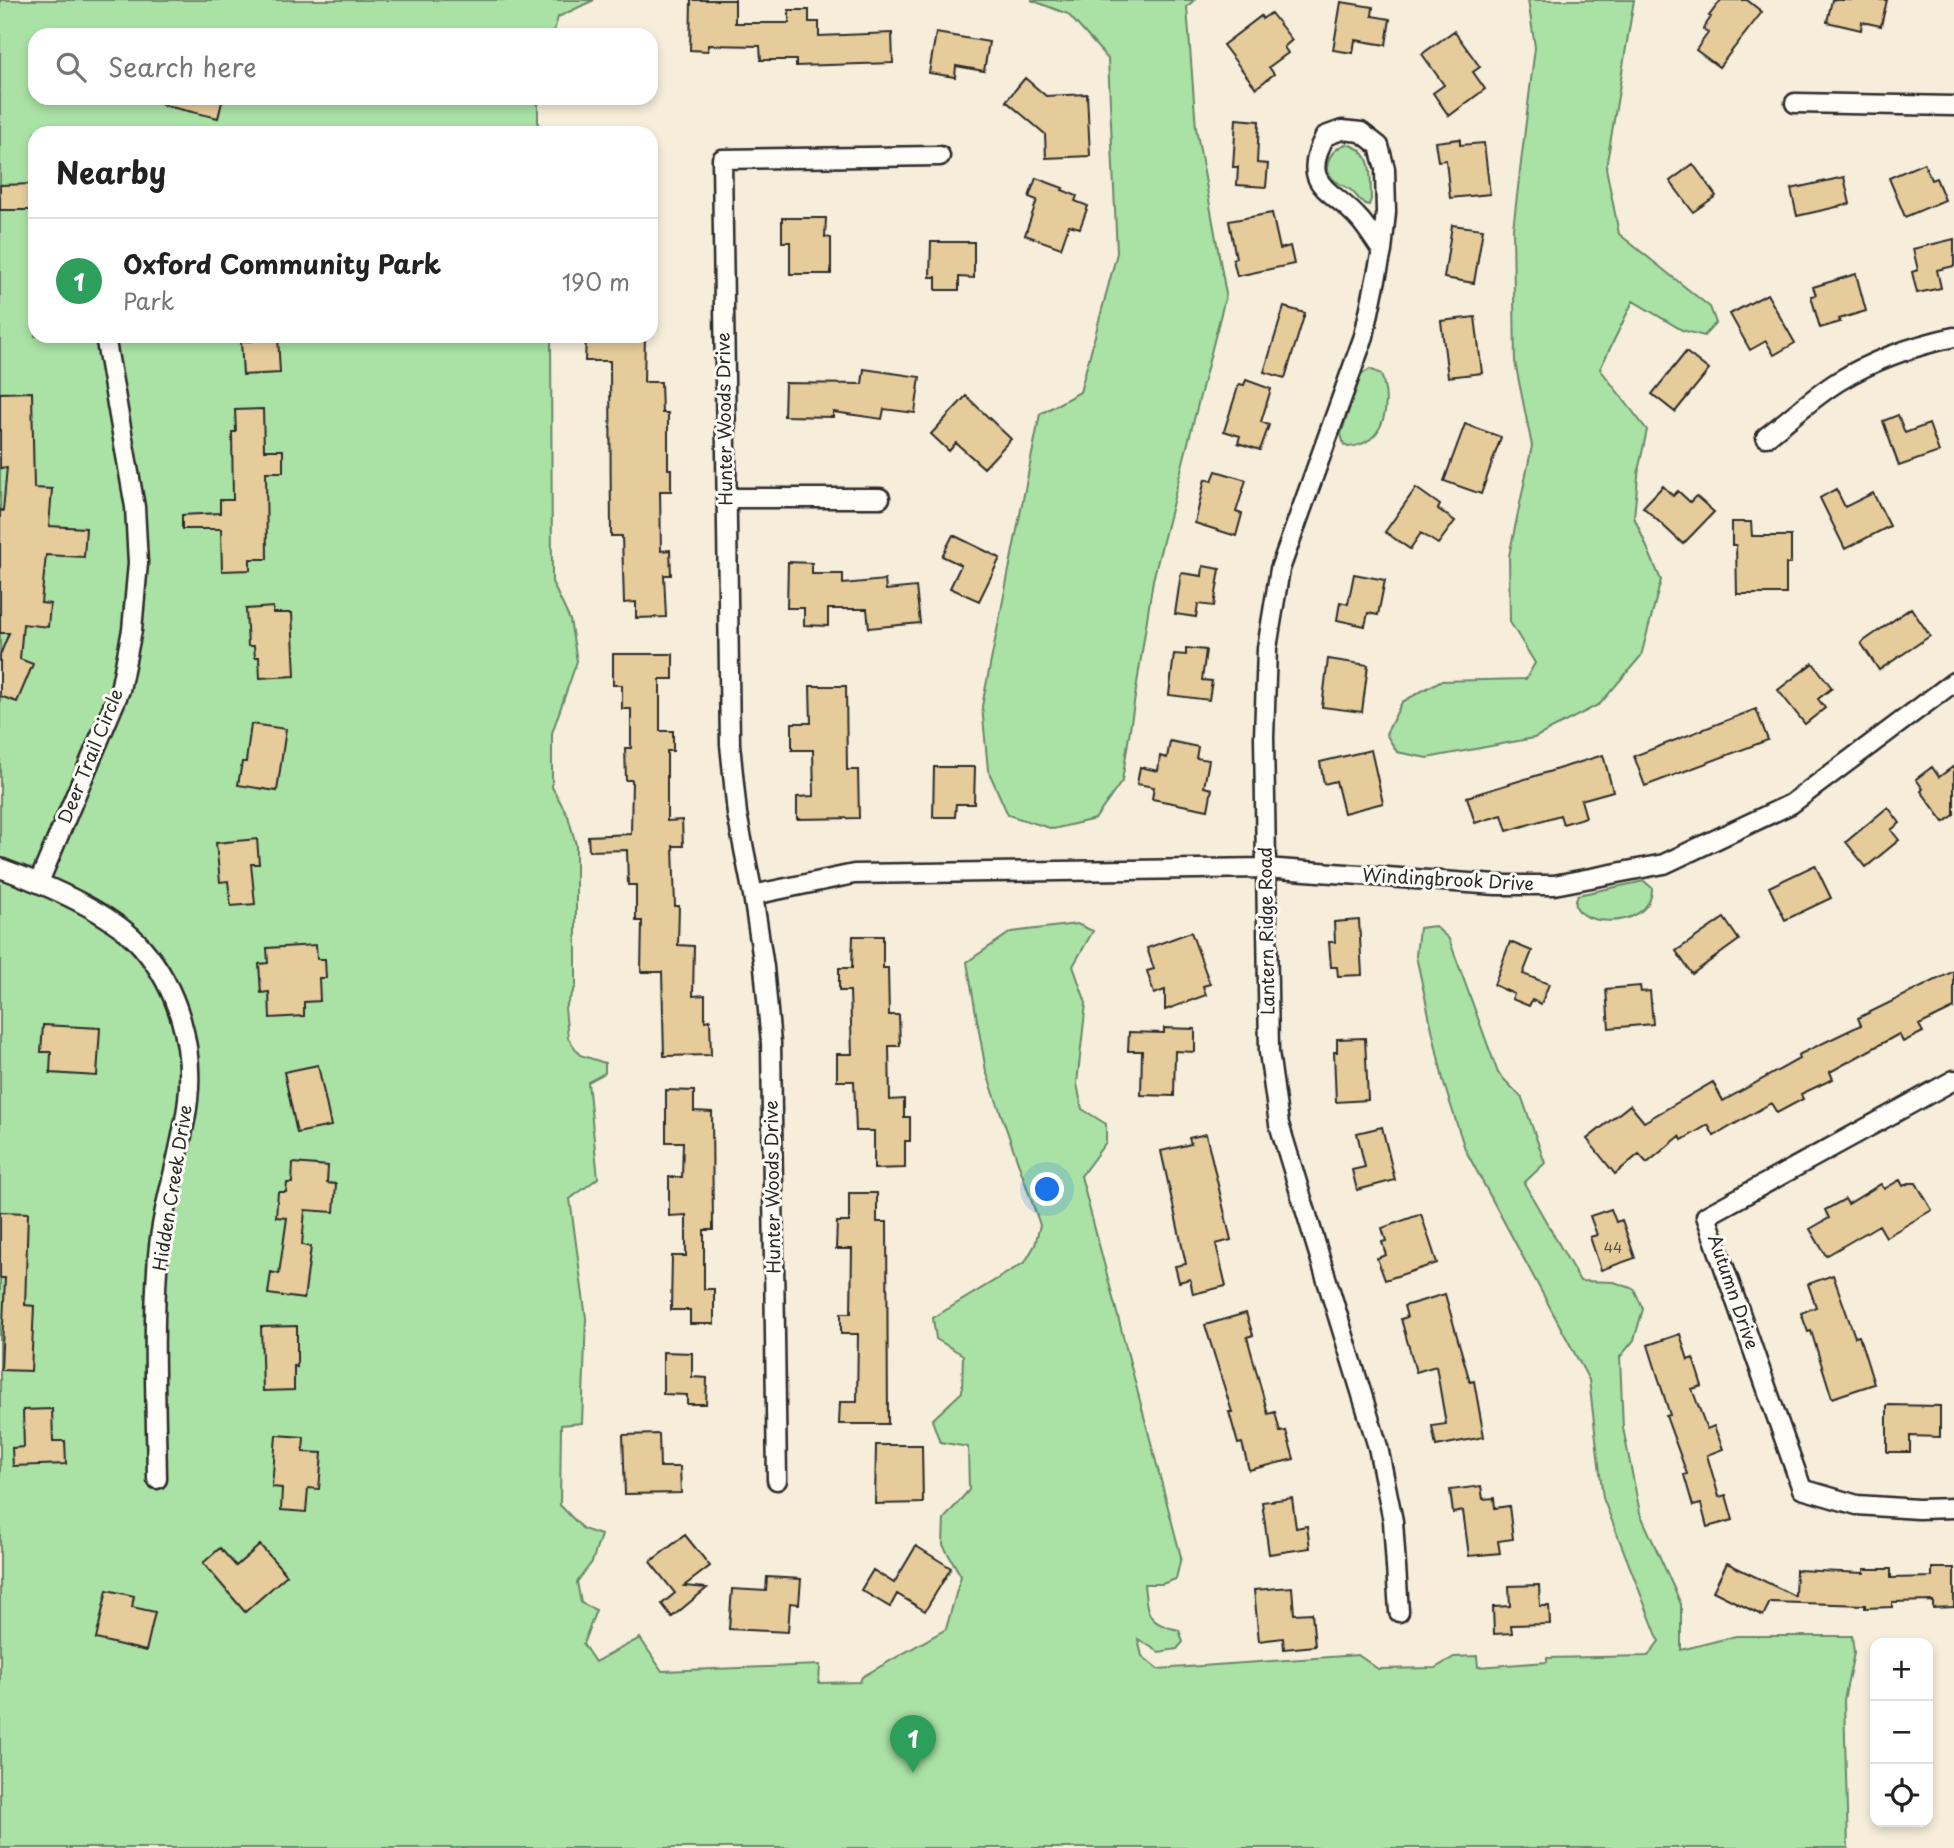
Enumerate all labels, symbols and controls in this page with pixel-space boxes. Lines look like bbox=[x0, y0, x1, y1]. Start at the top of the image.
search box bbox=[28, 28, 658, 105]
text: Search here bbox=[108, 47, 257, 86]
icon: search bbox=[52, 48, 90, 86]
text: Nearby bbox=[56, 149, 166, 194]
text: Oxford Community Park bbox=[123, 244, 441, 283]
text: 1 bbox=[74, 264, 85, 299]
text: 190 m bbox=[562, 264, 630, 299]
text: Park bbox=[123, 283, 174, 318]
street label: Hunter Woods Drive bbox=[708, 332, 739, 506]
street label: Deer Trail Circle bbox=[50, 684, 129, 827]
street label: Lantern Ridge Road bbox=[1251, 847, 1280, 1015]
street label: Windingbrook Drive bbox=[1362, 861, 1535, 896]
street label: Hunter Woods Drive bbox=[756, 1100, 787, 1274]
street label: Hidden Creek Drive bbox=[145, 1103, 198, 1273]
your location bbox=[1030, 1172, 1064, 1206]
street label: Autumn Drive bbox=[1702, 1230, 1767, 1353]
house number: 44 bbox=[1604, 1237, 1622, 1258]
map controls bbox=[1870, 1638, 1933, 1827]
button: + bbox=[1870, 1638, 1933, 1701]
button: − bbox=[1870, 1701, 1933, 1764]
pin: 1 bbox=[890, 1715, 936, 1773]
button: locate bbox=[1870, 1764, 1933, 1827]

